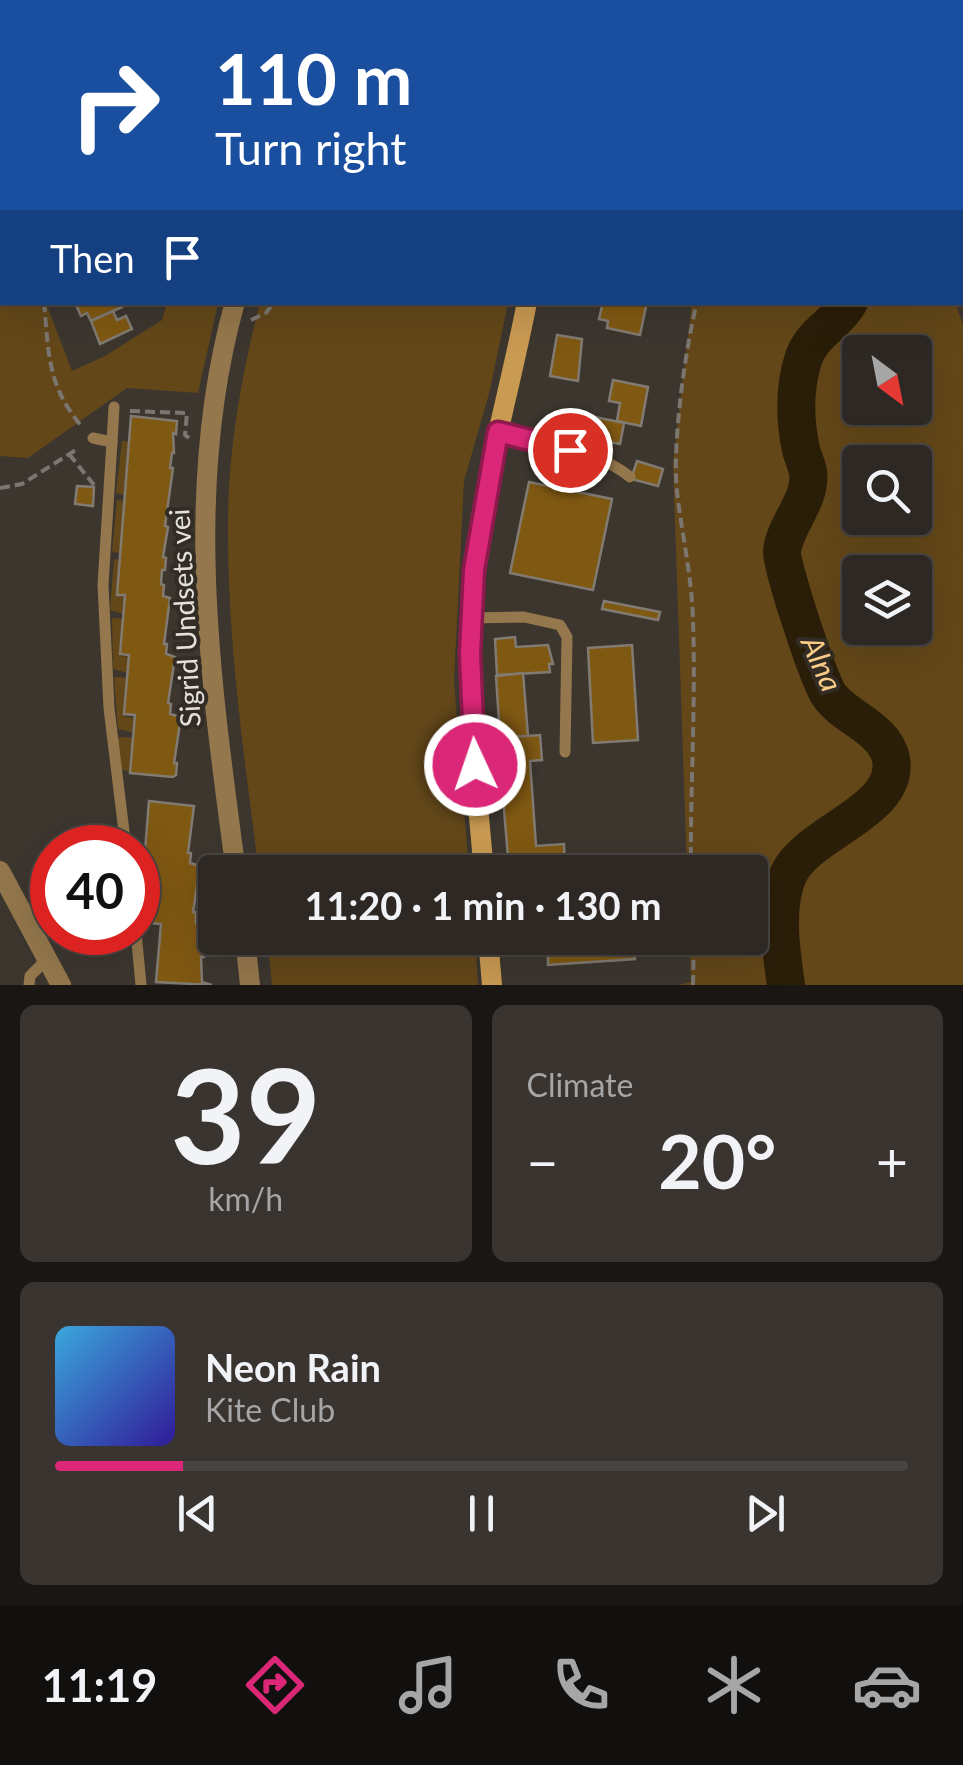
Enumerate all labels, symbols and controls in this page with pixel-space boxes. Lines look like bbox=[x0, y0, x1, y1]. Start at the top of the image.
text: 110 m bbox=[215, 36, 412, 120]
icon: right bbox=[50, 40, 180, 170]
text: Turn right bbox=[215, 121, 406, 175]
icon: arrive bbox=[155, 230, 210, 285]
text: Then bbox=[50, 235, 135, 281]
north arrow bbox=[842, 335, 932, 425]
map controls bbox=[842, 335, 932, 645]
pin bbox=[528, 408, 613, 493]
icon: arrive bbox=[543, 423, 598, 478]
button: search bbox=[842, 445, 932, 535]
street label: Sigrid Undsets vei bbox=[161, 508, 207, 728]
button: layers bbox=[842, 555, 932, 645]
water label: Alna bbox=[794, 629, 851, 697]
position arrow bbox=[423, 713, 527, 817]
speed limit sign: 40 bbox=[30, 825, 160, 955]
text: 11:20 · 1 min · 130 m bbox=[304, 882, 662, 928]
text: 39 bbox=[170, 1036, 321, 1192]
text: Climate bbox=[527, 1065, 633, 1104]
text: 20° bbox=[658, 1115, 776, 1205]
text: − bbox=[527, 1128, 558, 1194]
text: + bbox=[876, 1128, 908, 1194]
text: km/h bbox=[208, 1179, 283, 1218]
text: Neon Rain bbox=[205, 1344, 381, 1390]
text: Kite Club bbox=[205, 1390, 335, 1429]
icon: previous bbox=[170, 1486, 225, 1541]
icon: pause bbox=[454, 1486, 509, 1541]
icon: next bbox=[738, 1486, 793, 1541]
icon: directions bbox=[240, 1650, 310, 1720]
icon: music bbox=[393, 1650, 463, 1720]
icon: phone bbox=[546, 1650, 616, 1720]
icon: climate bbox=[699, 1650, 769, 1720]
icon: car bbox=[852, 1650, 922, 1720]
text: 11:19 bbox=[41, 1658, 157, 1712]

